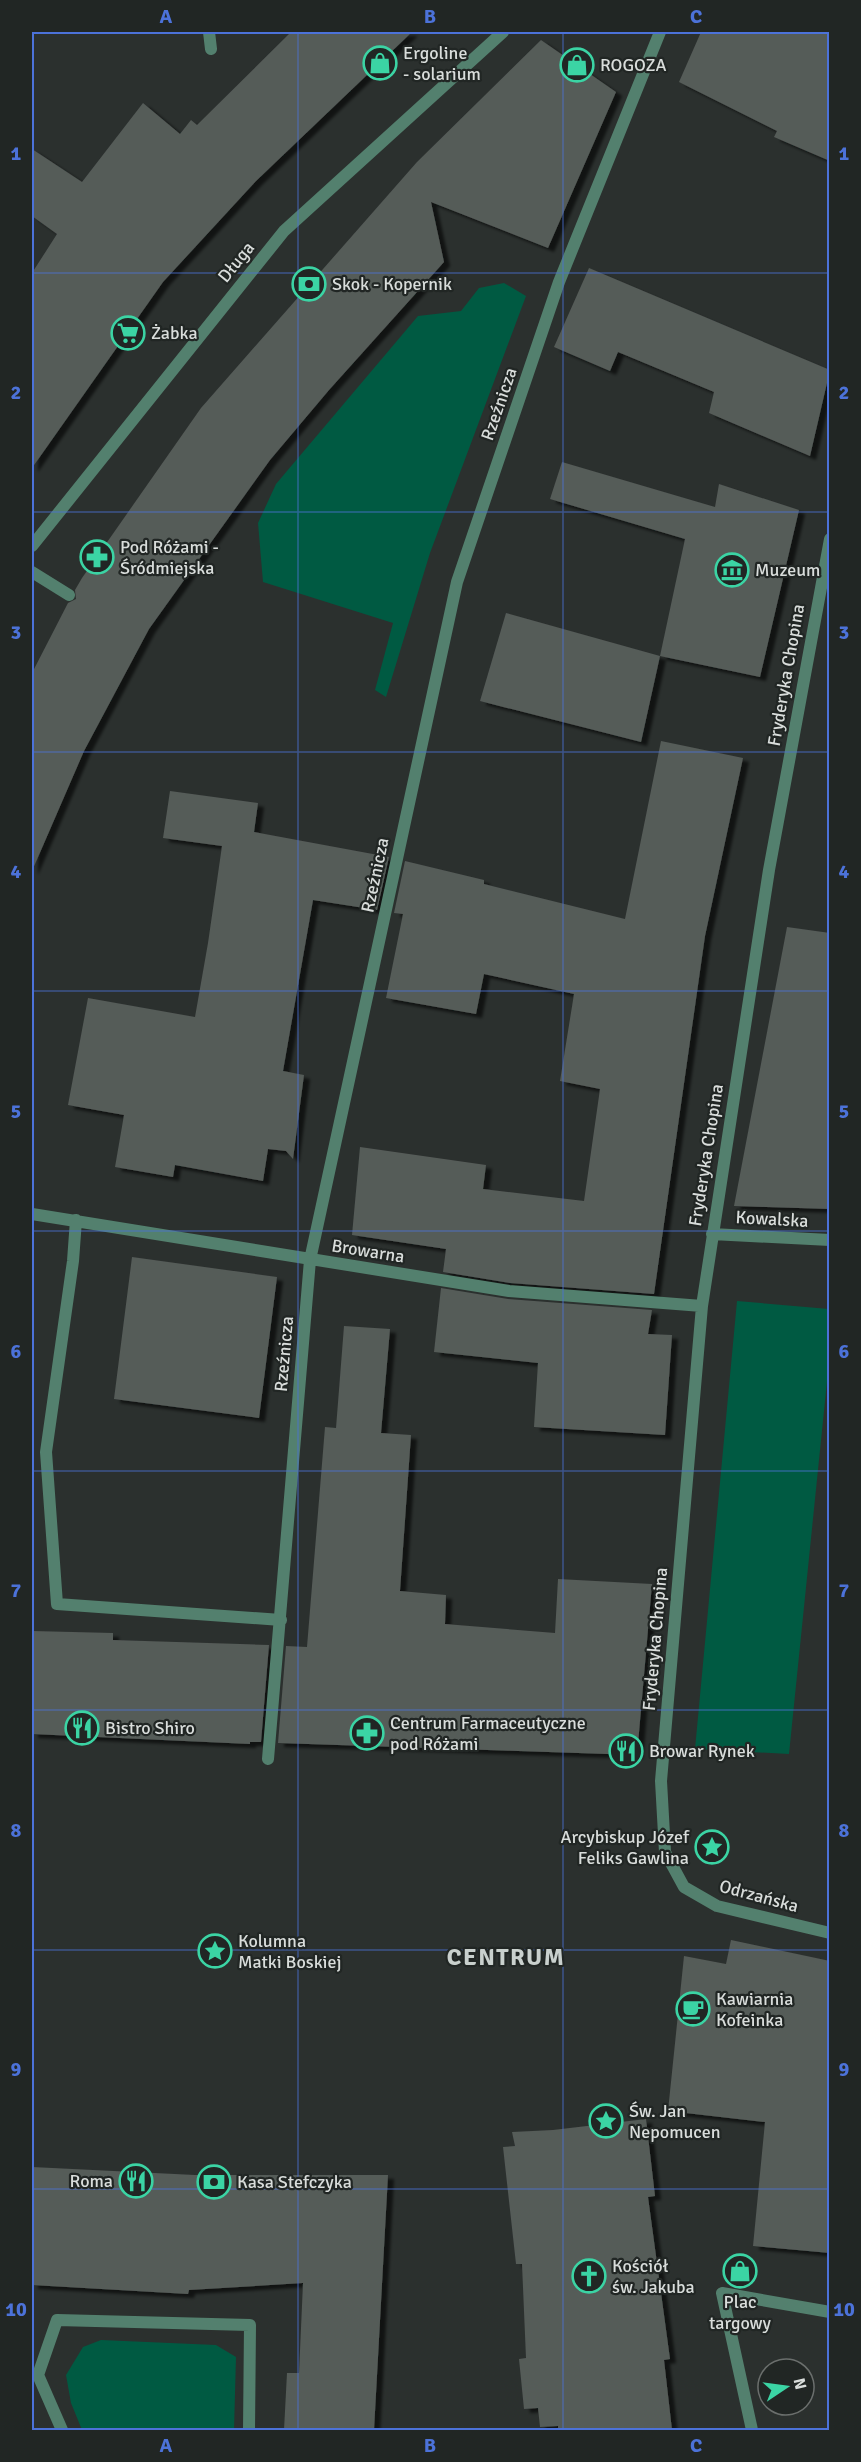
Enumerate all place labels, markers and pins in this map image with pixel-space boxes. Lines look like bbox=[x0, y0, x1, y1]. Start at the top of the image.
place label: Ergoline - solarium bbox=[403, 42, 481, 85]
shop icon: Ergoline - solarium bbox=[362, 45, 398, 81]
shop icon: ROGOZA bbox=[559, 47, 595, 83]
place label: ROGOZA bbox=[600, 54, 667, 76]
bank icon: Skok - Kopernik bbox=[291, 266, 327, 302]
place label: Skok - Kopernik bbox=[332, 273, 452, 295]
supermarket icon: Żabka bbox=[110, 315, 146, 351]
place label: Żabka bbox=[151, 322, 198, 344]
place label: Pod Różami - Śródmiejska bbox=[120, 536, 219, 579]
pharmacy icon: Pod Różami - Śródmiejska bbox=[79, 539, 115, 575]
museum icon: Muzeum bbox=[714, 552, 750, 588]
place label: Muzeum bbox=[755, 559, 820, 581]
restaurant icon: Bistro Shiro bbox=[64, 1710, 100, 1746]
place label: Centrum Farmaceutyczne pod Różami bbox=[390, 1712, 586, 1755]
pharmacy icon: Centrum Farmaceutyczne pod Różami bbox=[349, 1715, 385, 1751]
place label: Bistro Shiro bbox=[105, 1717, 195, 1739]
restaurant icon: Browar Rynek bbox=[608, 1733, 644, 1769]
place label: Browar Rynek bbox=[649, 1740, 755, 1762]
place label: Arcybiskup Józef Feliks Gawlina bbox=[561, 1826, 690, 1869]
place icon: Arcybiskup Józef Feliks Gawlina bbox=[694, 1829, 730, 1865]
place label: Kolumna Matki Boskiej bbox=[238, 1930, 341, 1973]
place icon: Kolumna Matki Boskiej bbox=[197, 1933, 233, 1969]
place label: Kawiarnia Kofeinka bbox=[716, 1988, 793, 2031]
cafe icon: Kawiarnia Kofeinka bbox=[675, 1991, 711, 2027]
place label: Św. Jan Nepomucen bbox=[629, 2100, 721, 2143]
place icon: Św. Jan Nepomucen bbox=[588, 2103, 624, 2139]
restaurant icon: Roma bbox=[118, 2163, 154, 2199]
bank icon: Kasa Stefczyka bbox=[196, 2164, 232, 2200]
place label: Roma bbox=[70, 2170, 113, 2192]
place label: Kasa Stefczyka bbox=[237, 2171, 352, 2193]
shop icon: Plac targowy bbox=[722, 2253, 758, 2289]
place label: Kościół św. Jakuba bbox=[612, 2255, 695, 2298]
church icon: Kościół św. Jakuba bbox=[571, 2258, 607, 2294]
place label: Plac targowy bbox=[709, 2291, 772, 2334]

